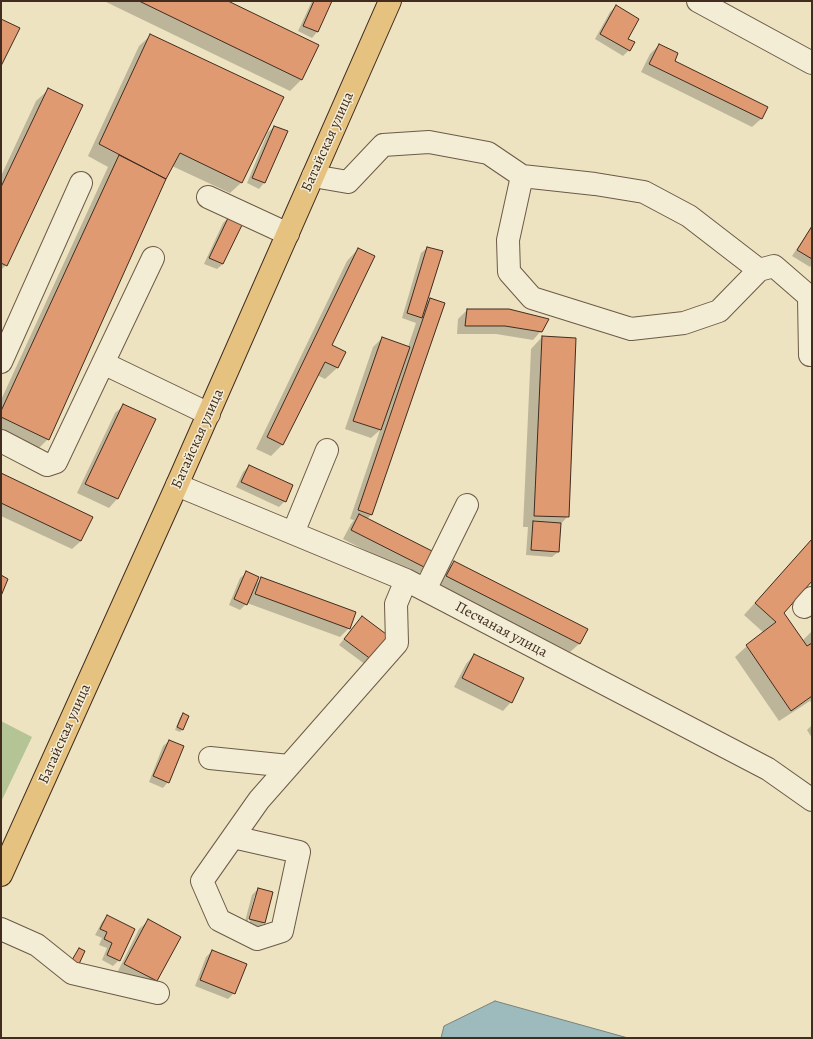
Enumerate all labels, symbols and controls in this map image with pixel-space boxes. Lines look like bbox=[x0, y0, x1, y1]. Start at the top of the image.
street label: Батайская улица bbox=[298, 89, 358, 195]
street label: Батайская улица bbox=[168, 386, 228, 492]
street label: Песчаная улица bbox=[452, 598, 550, 662]
street label: Батайская улица bbox=[35, 681, 95, 787]

